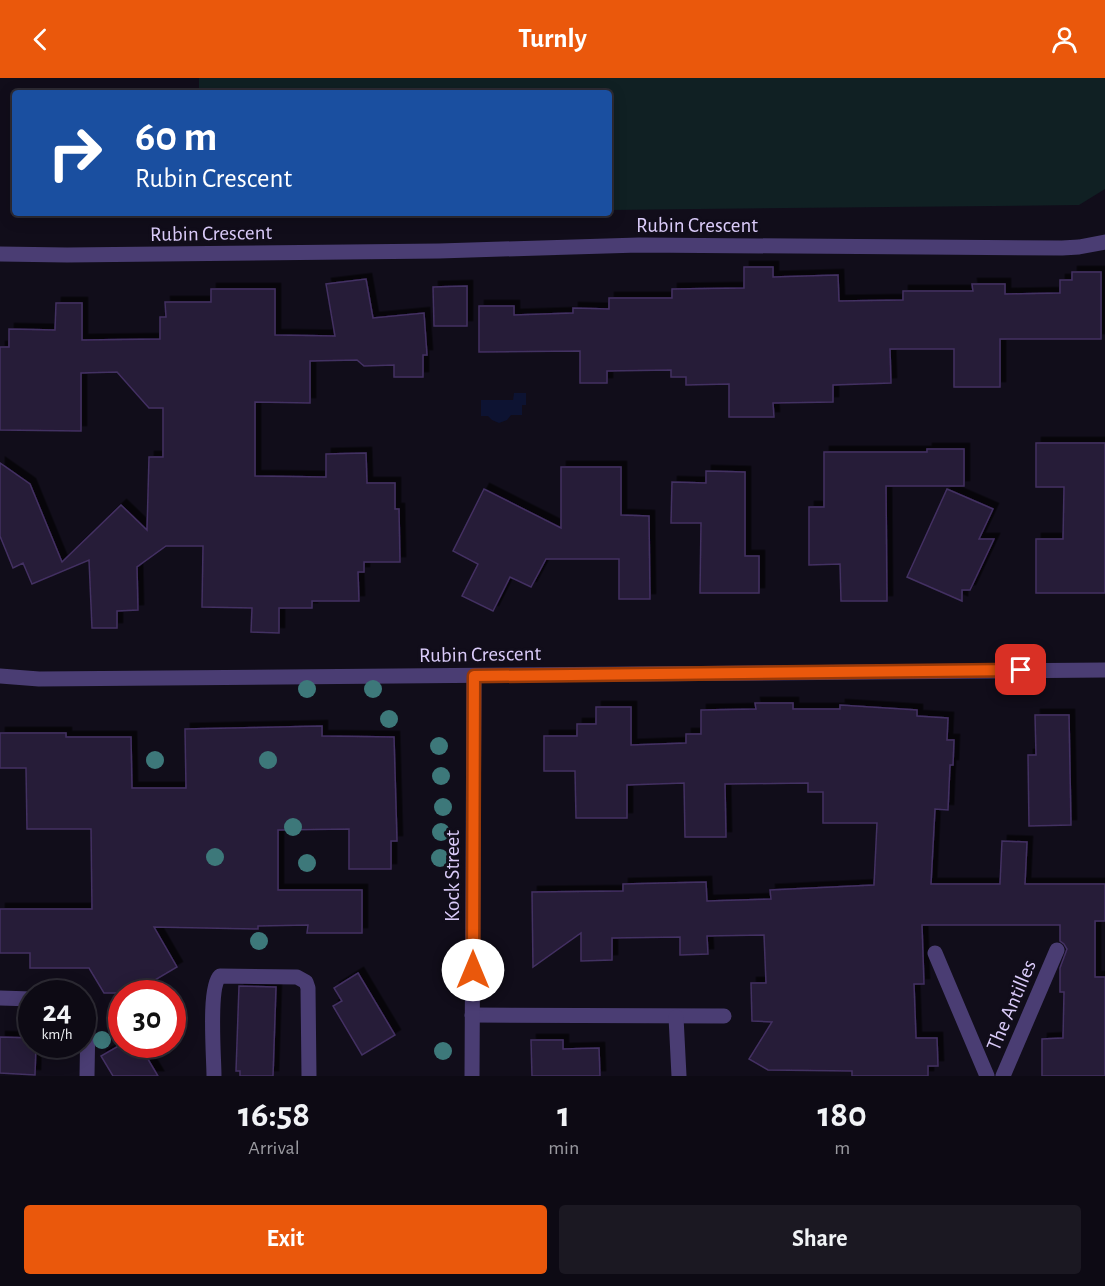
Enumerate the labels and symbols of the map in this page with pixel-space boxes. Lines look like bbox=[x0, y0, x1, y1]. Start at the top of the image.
street label: Rubin Crescent bbox=[636, 215, 758, 236]
street label: Rubin Crescent bbox=[150, 222, 273, 245]
street label: Rubin Crescent bbox=[419, 643, 542, 666]
pin bbox=[995, 644, 1046, 695]
street label: Kock Street bbox=[442, 830, 463, 922]
position arrow bbox=[441, 938, 505, 1002]
street label: The Antilles bbox=[983, 957, 1040, 1054]
speed limit sign: 30 bbox=[108, 980, 186, 1058]

